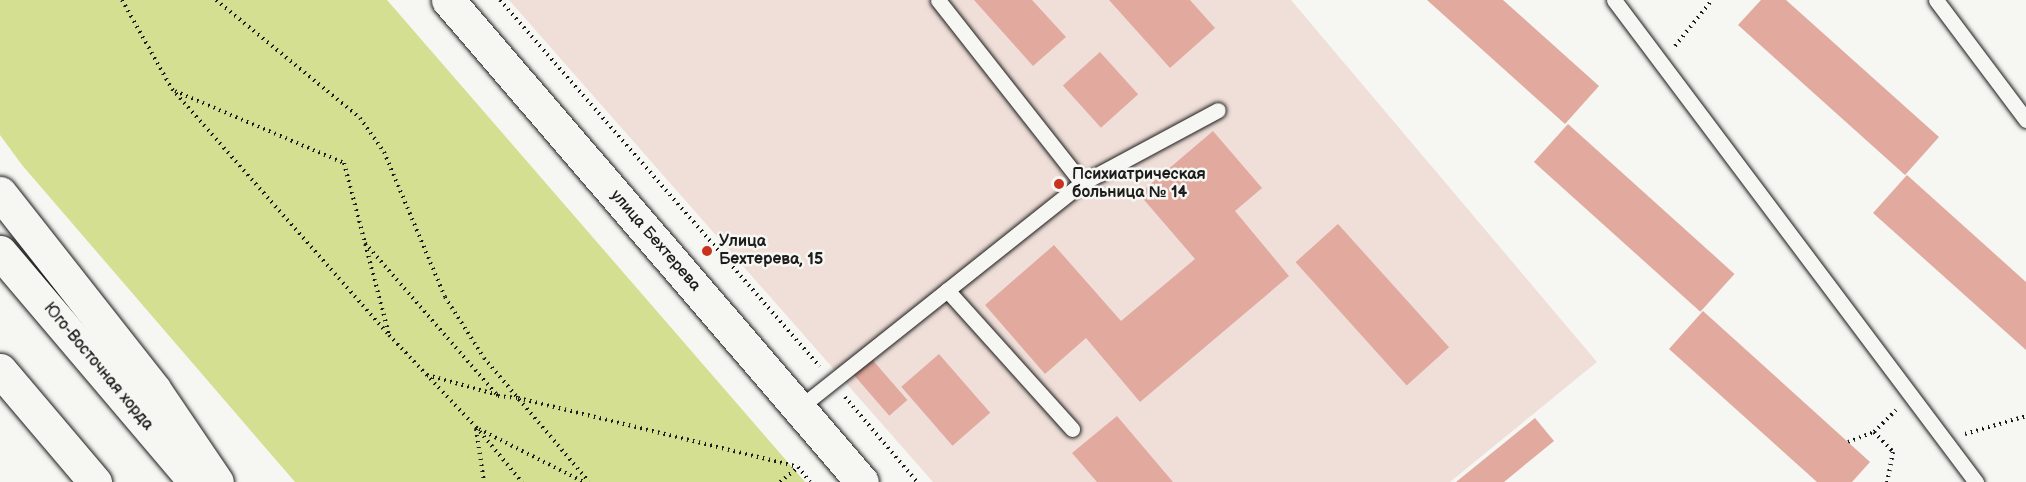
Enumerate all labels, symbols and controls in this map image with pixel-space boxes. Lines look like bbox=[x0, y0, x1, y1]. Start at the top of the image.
place label: Психиатрическая больница № 14 bbox=[1072, 165, 1206, 203]
marker: Психиатрическая больница № 14 bbox=[1050, 175, 1068, 193]
street label: улица Бехтерева bbox=[606, 186, 704, 296]
place label: Улица Бехтерева, 15 bbox=[719, 232, 823, 270]
marker: Улица Бехтерева, 15 bbox=[700, 244, 714, 258]
street label: Юго-Восточная хорда bbox=[39, 299, 157, 435]

